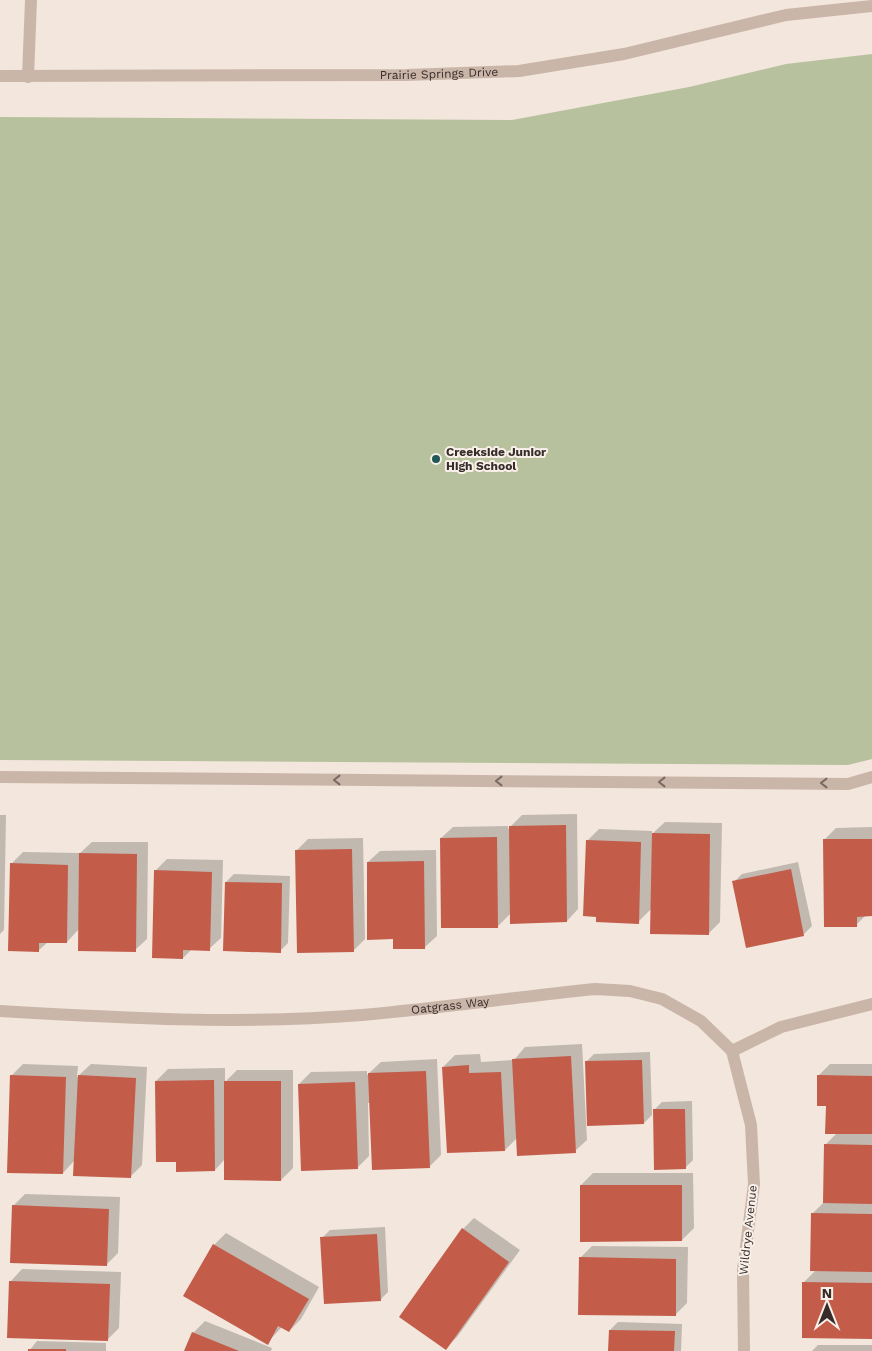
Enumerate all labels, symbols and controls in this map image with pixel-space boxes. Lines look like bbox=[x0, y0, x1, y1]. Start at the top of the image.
street label: Prairie Springs Drive bbox=[380, 65, 499, 82]
place label: Creekside Junior High School bbox=[446, 445, 547, 473]
marker: Creekside Junior High School bbox=[430, 453, 442, 465]
one-way arrow bbox=[332, 775, 340, 785]
one-way arrow bbox=[495, 776, 502, 786]
one-way arrow bbox=[657, 777, 665, 787]
one-way arrow bbox=[820, 778, 828, 788]
street label: Oatgrass Way bbox=[410, 994, 491, 1017]
street label: Wildrye Avenue bbox=[736, 1184, 760, 1275]
north arrow bbox=[802, 1281, 852, 1331]
text: N bbox=[822, 1285, 832, 1301]

